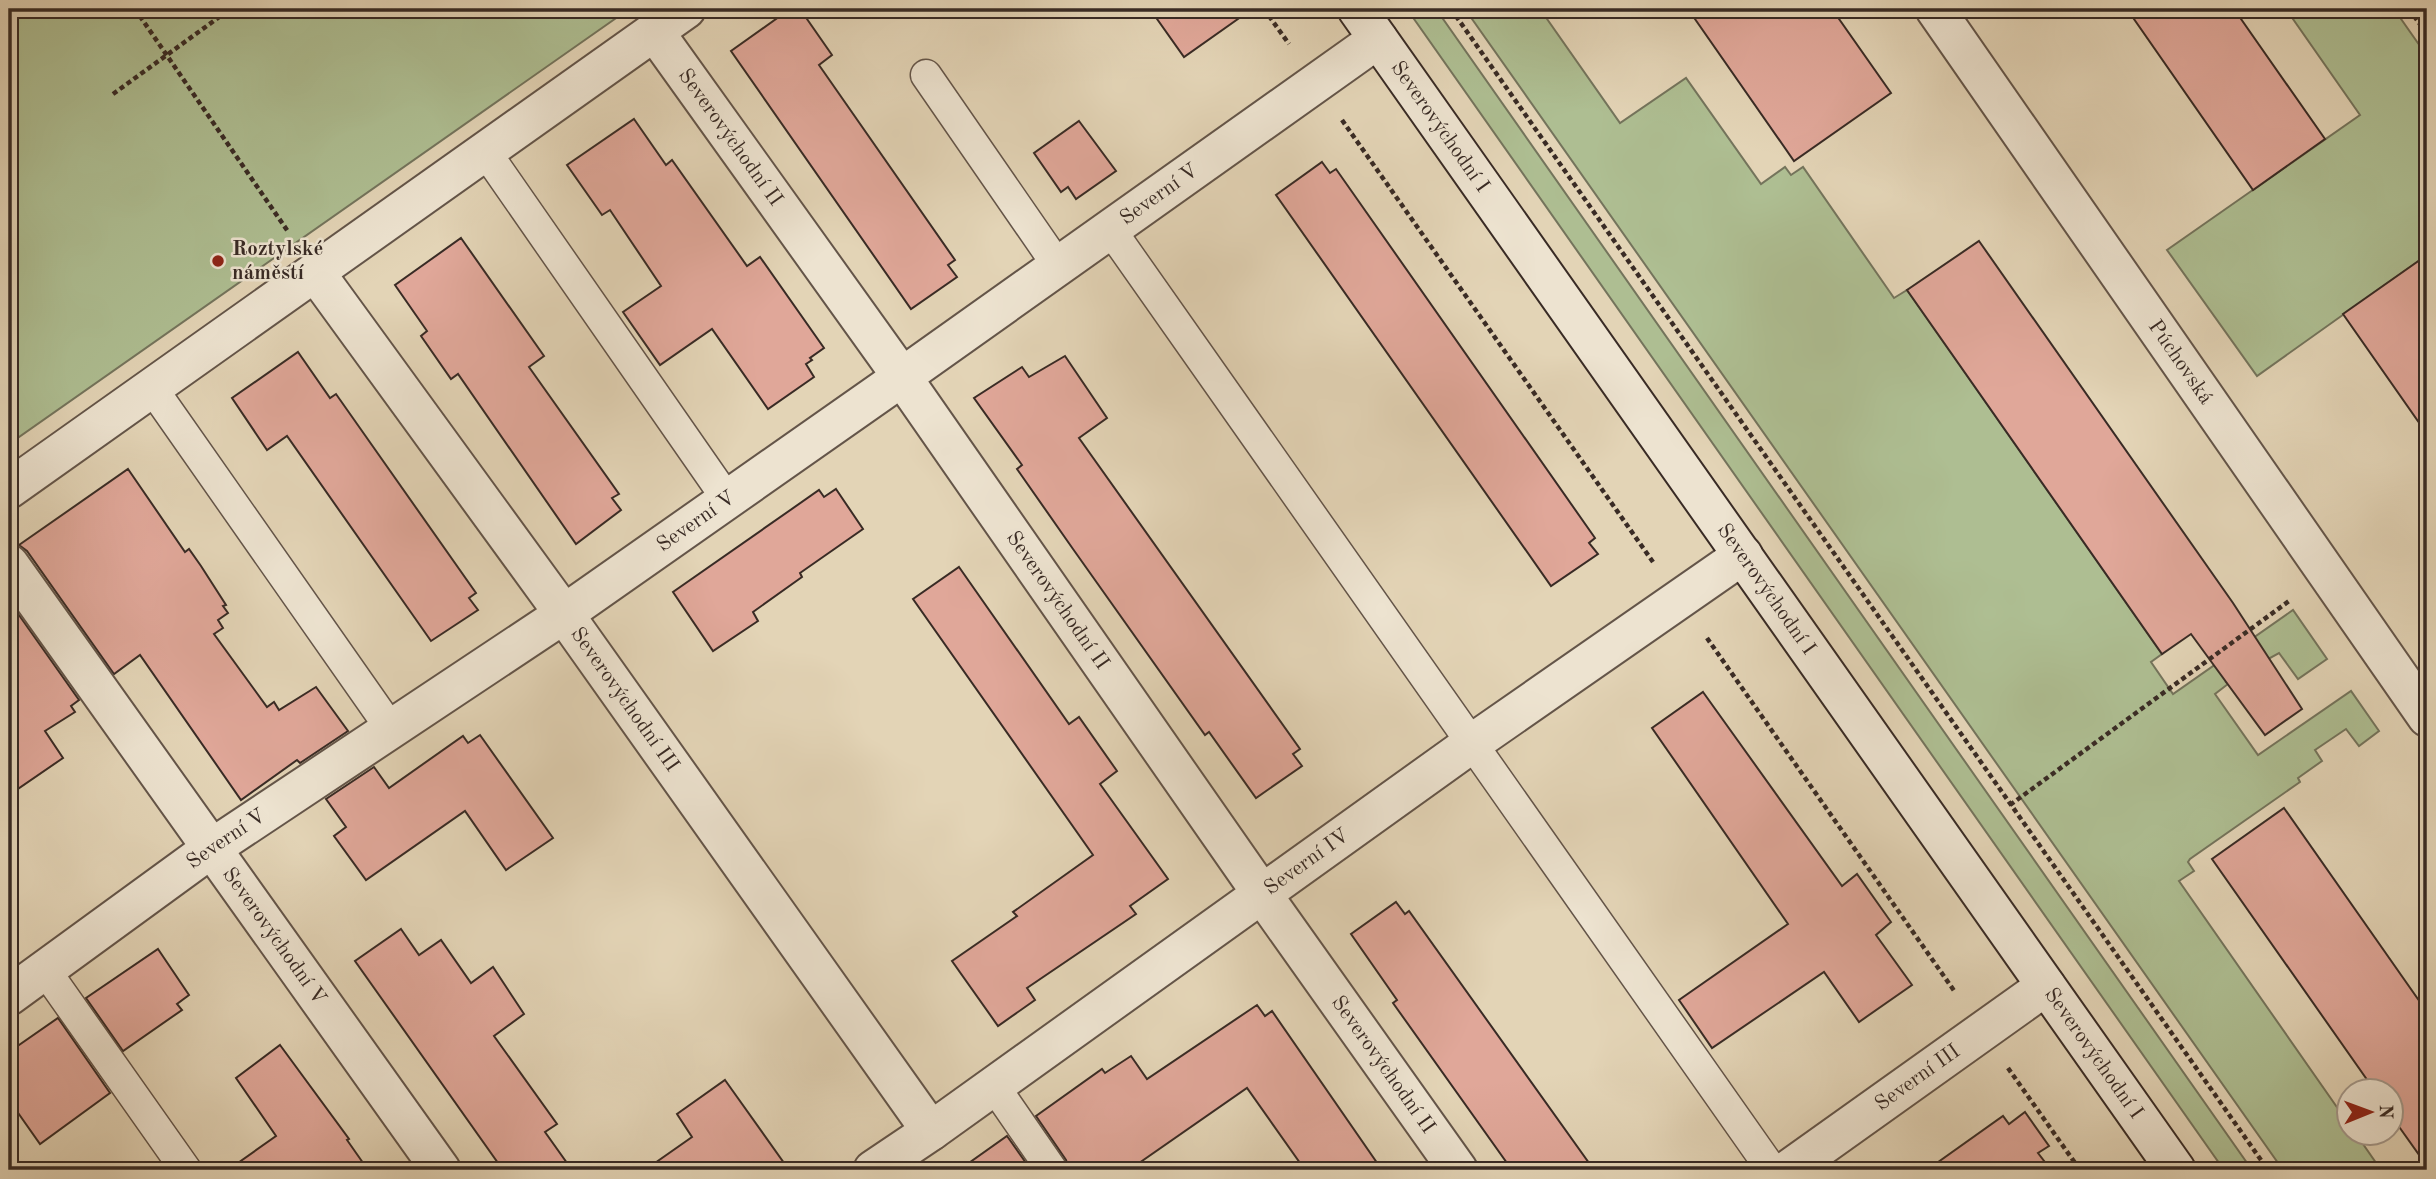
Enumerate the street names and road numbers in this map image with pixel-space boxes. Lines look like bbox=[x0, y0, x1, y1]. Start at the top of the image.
street label: Severovýchodní I bbox=[1387, 57, 1493, 196]
street label: Severovýchodní II bbox=[674, 65, 786, 210]
street label: Severní V bbox=[1116, 160, 1202, 229]
street label: Púchovská bbox=[2144, 316, 2217, 408]
street label: Severní V bbox=[653, 487, 739, 556]
street label: Severovýchodní I bbox=[1713, 520, 1820, 659]
street label: Severovýchodní II bbox=[1002, 527, 1113, 674]
street label: Severovýchodní III bbox=[567, 624, 683, 776]
street label: Severní V bbox=[183, 805, 269, 873]
street label: Severní IV bbox=[1260, 825, 1353, 899]
street label: Severovýchodní V bbox=[218, 864, 330, 1009]
street label: Severovýchodní I bbox=[2040, 984, 2147, 1123]
street label: Severovýchodní II bbox=[1327, 992, 1439, 1137]
street label: Severní III bbox=[1871, 1040, 1964, 1115]

